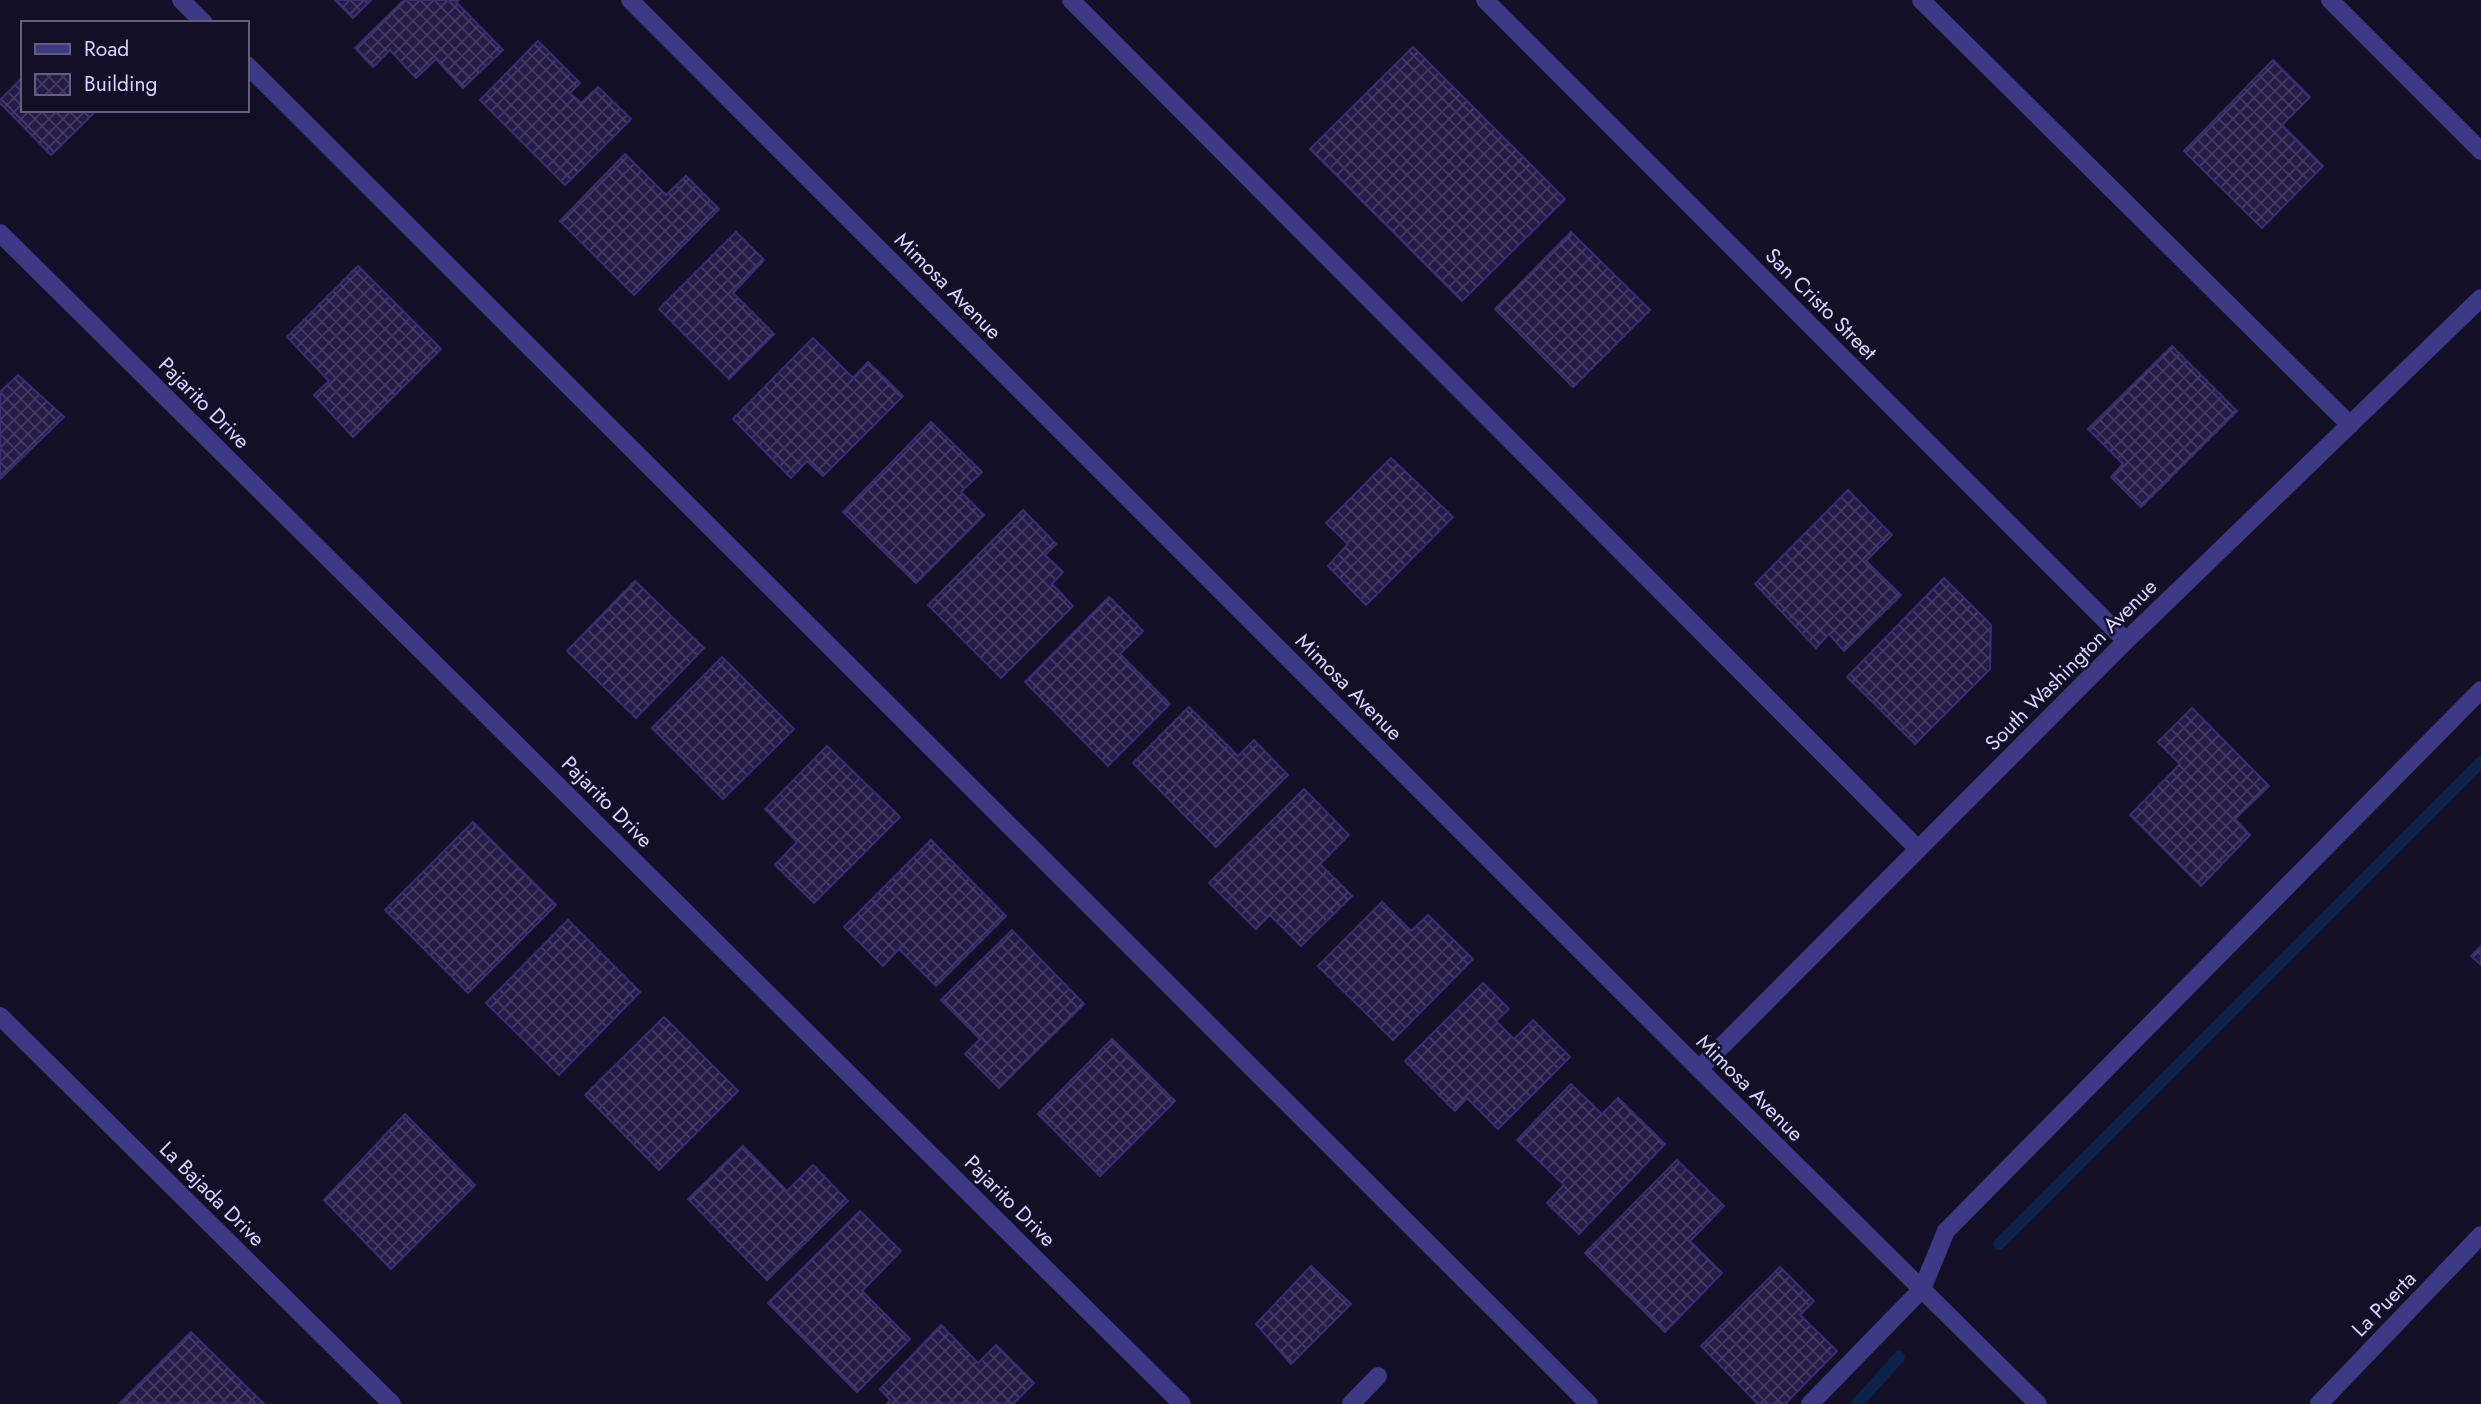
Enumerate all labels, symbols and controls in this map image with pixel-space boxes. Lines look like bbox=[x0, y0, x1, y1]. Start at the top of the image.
legend bbox=[21, 21, 248, 112]
text: Road bbox=[84, 34, 129, 64]
text: Building bbox=[84, 69, 157, 99]
street label: Mimosa Avenue bbox=[888, 226, 1008, 346]
street label: San Cristo Street bbox=[1758, 241, 1884, 367]
street label: Pajarito Drive bbox=[152, 351, 257, 456]
street label: South Washington Avenue bbox=[1978, 572, 2164, 758]
street label: Mimosa Avenue bbox=[1289, 627, 1409, 747]
street label: Pajarito Drive bbox=[555, 750, 660, 855]
street label: Mimosa Avenue bbox=[1690, 1028, 1810, 1148]
street label: La Bajada Drive bbox=[153, 1135, 272, 1254]
street label: Pajarito Drive bbox=[958, 1149, 1063, 1254]
street label: La Puerta bbox=[2345, 1264, 2423, 1344]

